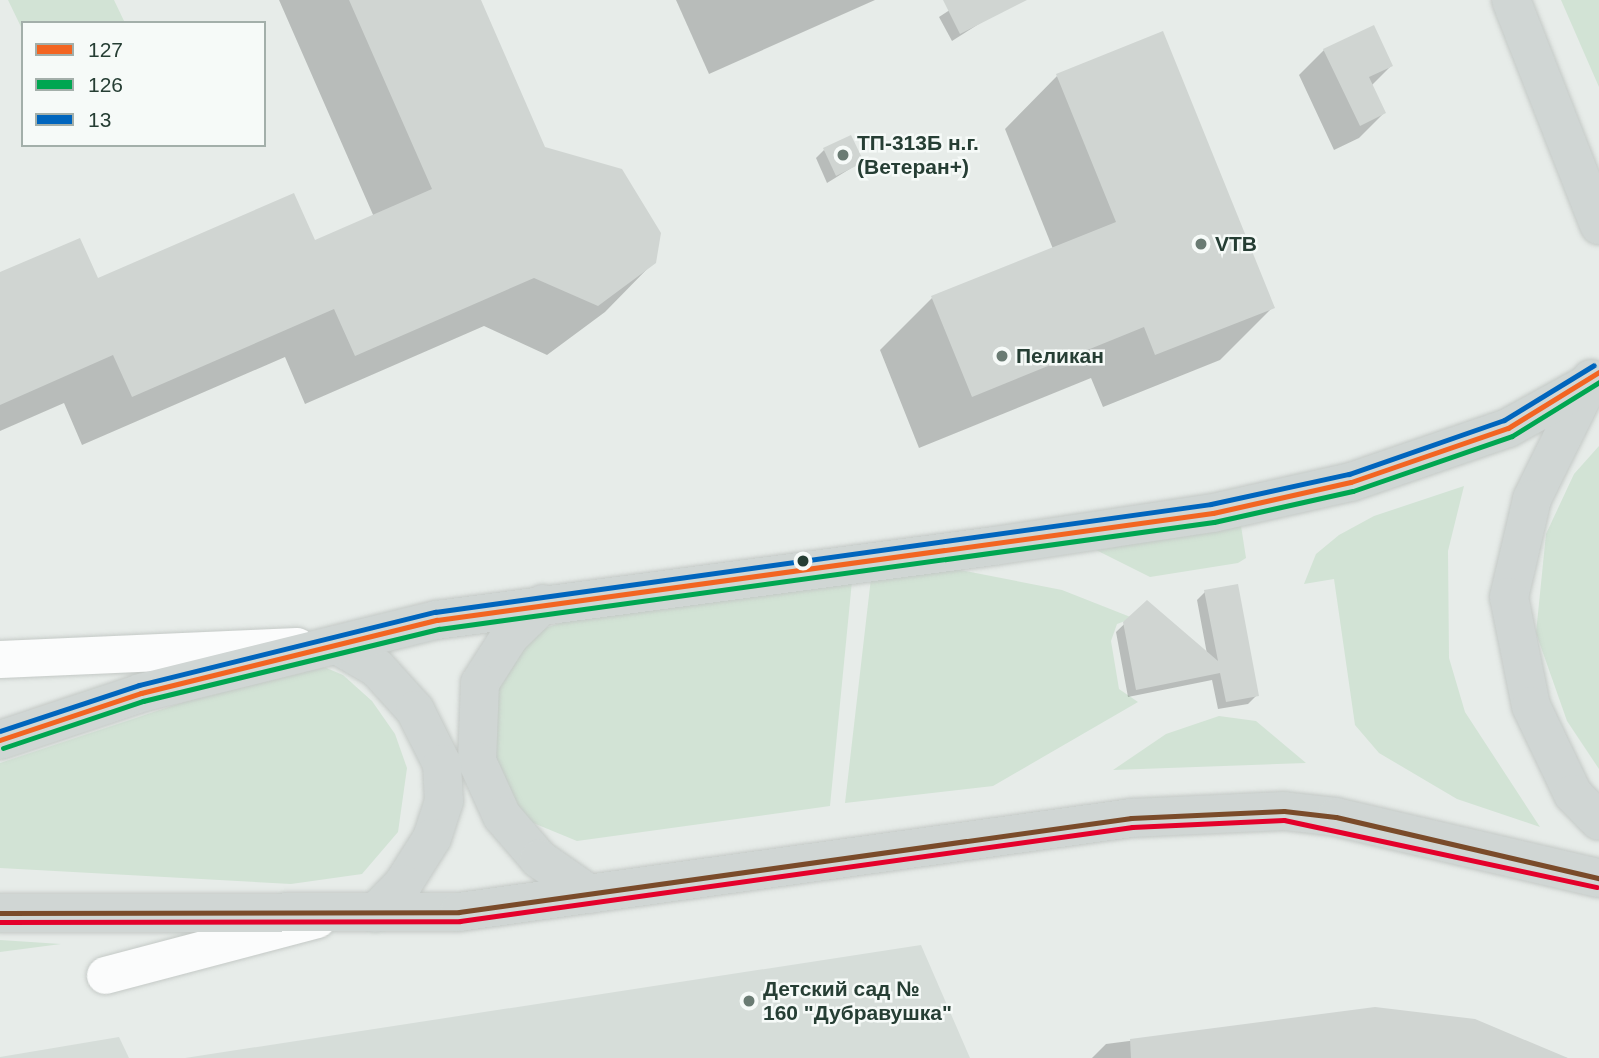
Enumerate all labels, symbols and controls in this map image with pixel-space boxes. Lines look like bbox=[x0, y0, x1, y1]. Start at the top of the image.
legend bbox=[21, 21, 266, 147]
text: 127 bbox=[88, 38, 123, 61]
text: 126 bbox=[88, 73, 123, 96]
text: 13 bbox=[88, 108, 111, 131]
place label: ТП-313Б н.г. (Ветеран+) bbox=[857, 130, 979, 180]
marker: ТП-313Б н.г. (Ветеран+) bbox=[835, 147, 851, 163]
place label: VTB bbox=[1215, 231, 1257, 257]
marker: VTB bbox=[1193, 236, 1209, 252]
place label: Пеликан bbox=[1016, 343, 1104, 369]
marker: Пеликан bbox=[994, 348, 1010, 364]
unlabelled marker bbox=[796, 554, 810, 568]
place label: Детский сад № 160 "Дубравушка" bbox=[763, 976, 952, 1026]
marker: Детский сад № 160 "Дубравушка" bbox=[741, 993, 757, 1009]

